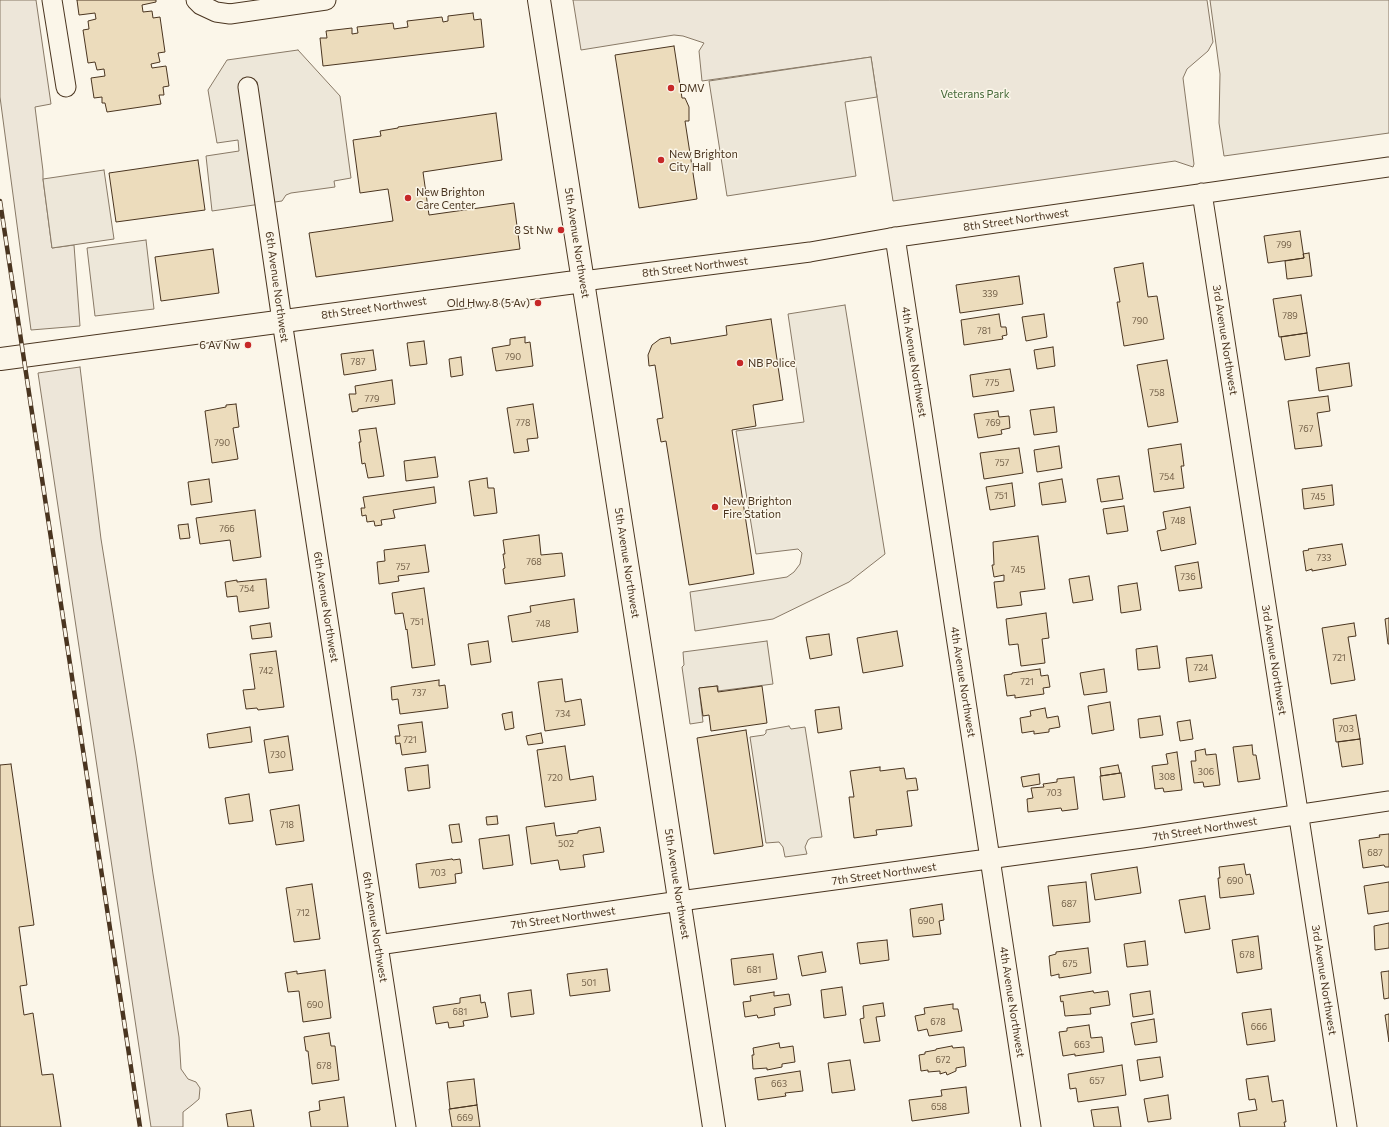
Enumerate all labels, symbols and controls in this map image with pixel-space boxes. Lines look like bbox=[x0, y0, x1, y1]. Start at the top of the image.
place label: DMV bbox=[679, 81, 705, 95]
marker: DMV bbox=[666, 83, 676, 93]
park label: Veterans Park bbox=[940, 87, 1010, 101]
place label: New Brighton City Hall bbox=[669, 147, 738, 173]
marker: New Brighton City Hall bbox=[656, 155, 666, 165]
place label: New Brighton Care Center bbox=[416, 185, 485, 211]
street label: 5th Avenue Northwest bbox=[562, 187, 592, 299]
marker: New Brighton Care Center bbox=[403, 193, 413, 203]
street label: 8th Street Northwest bbox=[962, 206, 1070, 234]
place label: 8 St Nw bbox=[514, 223, 553, 237]
marker: 8 St Nw bbox=[556, 225, 566, 235]
street label: 6th Avenue Northwest bbox=[263, 231, 291, 343]
house number: 799 bbox=[1276, 240, 1292, 250]
street label: 8th Street Northwest bbox=[641, 254, 749, 280]
street label: 3rd Avenue Northwest bbox=[1210, 284, 1240, 396]
house number: 339 bbox=[982, 289, 998, 299]
street label: 8th Street Northwest bbox=[320, 294, 428, 322]
place label: Old Hwy 8 (5 Av) bbox=[447, 296, 530, 310]
marker: Old Hwy 8 (5 Av) bbox=[533, 298, 543, 308]
street label: 4th Avenue Northwest bbox=[899, 306, 929, 418]
house number: 789 bbox=[1282, 311, 1298, 321]
house number: 790 bbox=[1132, 316, 1148, 326]
house number: 781 bbox=[977, 326, 991, 336]
place label: 6 Av Nw bbox=[199, 338, 240, 352]
marker: 6 Av Nw bbox=[243, 340, 253, 350]
house number: 790 bbox=[505, 352, 521, 362]
place label: NB Police bbox=[748, 356, 796, 370]
house number: 787 bbox=[351, 357, 365, 367]
marker: NB Police bbox=[735, 358, 745, 368]
house number: 775 bbox=[985, 378, 999, 388]
house number: 758 bbox=[1149, 388, 1165, 398]
house number: 779 bbox=[365, 394, 379, 404]
house number: 778 bbox=[516, 418, 530, 428]
house number: 769 bbox=[985, 418, 1001, 428]
house number: 767 bbox=[1299, 424, 1313, 434]
house number: 790 bbox=[214, 438, 230, 448]
house number: 757 bbox=[995, 458, 1009, 468]
house number: 754 bbox=[1159, 472, 1175, 482]
house number: 751 bbox=[994, 491, 1008, 501]
house number: 745 bbox=[1311, 492, 1325, 502]
place label: New Brighton Fire Station bbox=[723, 494, 792, 520]
marker: New Brighton Fire Station bbox=[710, 502, 720, 512]
street label: 5th Avenue Northwest bbox=[612, 507, 642, 619]
house number: 748 bbox=[1170, 516, 1186, 526]
house number: 766 bbox=[219, 524, 235, 534]
street label: 6th Avenue Northwest bbox=[311, 551, 341, 663]
house number: 733 bbox=[1317, 553, 1331, 563]
house number: 768 bbox=[526, 557, 542, 567]
house number: 757 bbox=[396, 562, 410, 572]
house number: 745 bbox=[1011, 565, 1025, 575]
house number: 736 bbox=[1180, 572, 1196, 582]
house number: 754 bbox=[239, 584, 255, 594]
street label: 3rd Avenue Northwest bbox=[1259, 604, 1289, 716]
house number: 751 bbox=[410, 617, 424, 627]
house number: 748 bbox=[535, 619, 551, 629]
street label: 4th Avenue Northwest bbox=[948, 626, 978, 738]
house number: 721 bbox=[1332, 653, 1346, 663]
house number: 724 bbox=[1194, 663, 1208, 673]
house number: 742 bbox=[259, 666, 273, 676]
house number: 721 bbox=[1020, 677, 1034, 687]
house number: 737 bbox=[412, 688, 426, 698]
house number: 734 bbox=[555, 709, 571, 719]
house number: 703 bbox=[1338, 724, 1354, 734]
house number: 721 bbox=[403, 735, 417, 745]
house number: 730 bbox=[270, 750, 286, 760]
house number: 306 bbox=[1198, 767, 1214, 777]
house number: 308 bbox=[1159, 772, 1175, 782]
house number: 720 bbox=[547, 773, 563, 783]
house number: 703 bbox=[1046, 788, 1062, 798]
street label: 7th Street Northwest bbox=[1152, 814, 1258, 844]
house number: 718 bbox=[280, 820, 294, 830]
street label: 5th Avenue Northwest bbox=[662, 828, 692, 940]
house number: 502 bbox=[558, 839, 574, 849]
house number: 687 bbox=[1367, 848, 1383, 858]
street label: 7th Street Northwest bbox=[831, 860, 937, 888]
house number: 703 bbox=[430, 868, 446, 878]
street label: 6th Avenue Northwest bbox=[360, 871, 390, 983]
house number: 690 bbox=[1227, 876, 1243, 886]
house number: 687 bbox=[1061, 899, 1077, 909]
street label: 7th Street Northwest bbox=[510, 904, 616, 932]
house number: 712 bbox=[296, 908, 310, 918]
house number: 690 bbox=[918, 916, 934, 926]
street label: 3rd Avenue Northwest bbox=[1309, 924, 1339, 1036]
street label: 4th Avenue Northwest bbox=[997, 946, 1027, 1058]
house number: 678 bbox=[1239, 950, 1255, 960]
house number: 675 bbox=[1062, 959, 1078, 969]
house number: 681 bbox=[747, 965, 761, 975]
house number: 501 bbox=[582, 978, 596, 988]
house number: 690 bbox=[307, 1000, 323, 1010]
house number: 681 bbox=[453, 1007, 467, 1017]
house number: 678 bbox=[930, 1017, 946, 1027]
house number: 666 bbox=[1251, 1022, 1267, 1032]
house number: 663 bbox=[1074, 1040, 1090, 1050]
house number: 672 bbox=[935, 1055, 951, 1065]
house number: 678 bbox=[316, 1061, 332, 1071]
house number: 657 bbox=[1089, 1076, 1105, 1086]
house number: 663 bbox=[771, 1079, 787, 1089]
house number: 658 bbox=[931, 1102, 947, 1112]
house number: 669 bbox=[457, 1113, 473, 1123]

